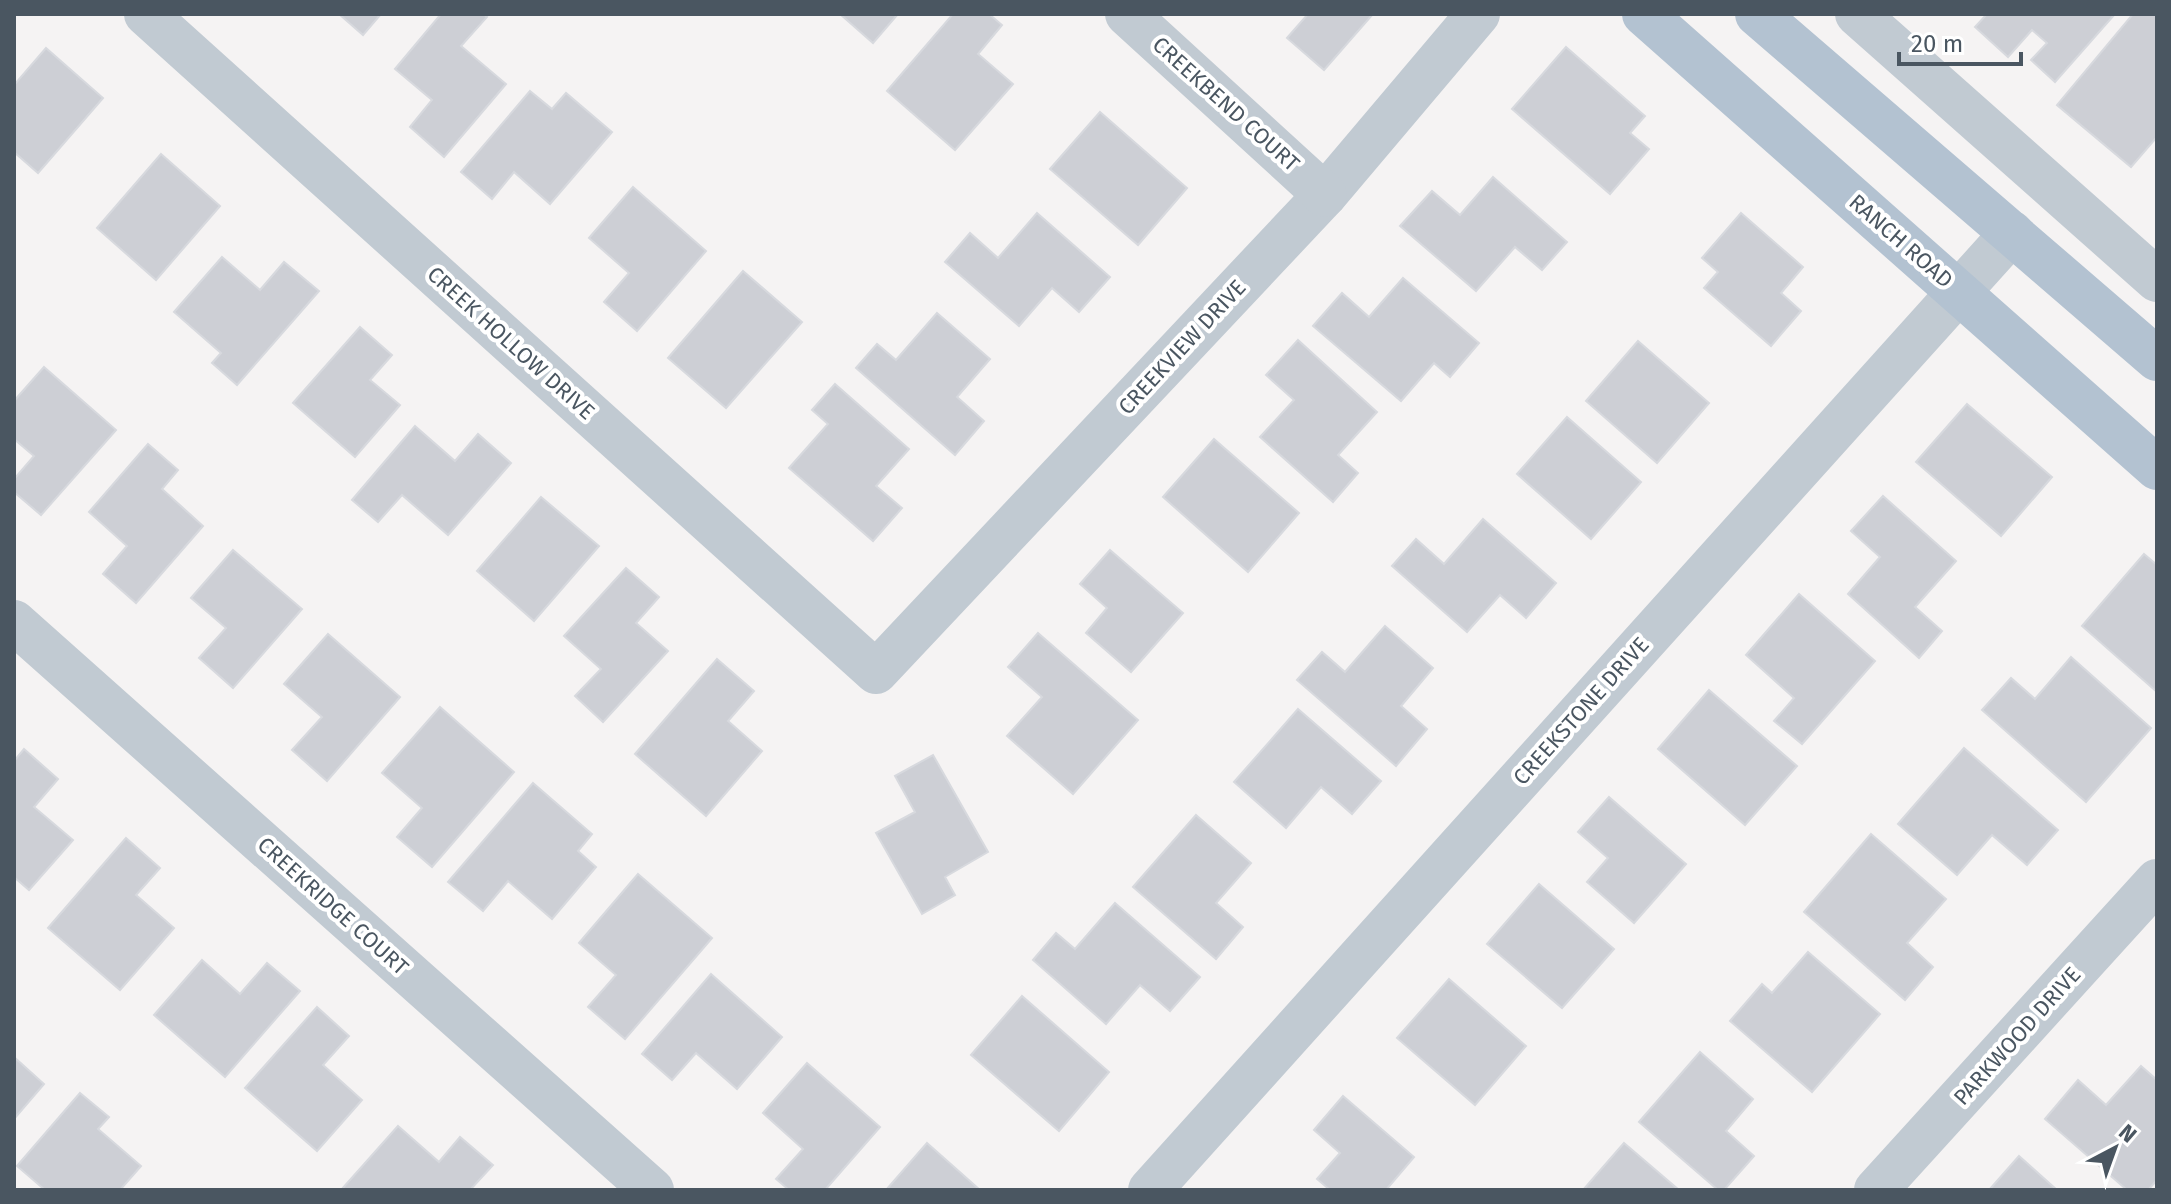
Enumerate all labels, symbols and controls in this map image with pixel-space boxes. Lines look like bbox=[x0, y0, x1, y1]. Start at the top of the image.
scale bar bbox=[1899, 16, 2021, 66]
text: 20 m bbox=[1911, 30, 1963, 58]
street label: CREEKBEND COURT bbox=[1147, 31, 1305, 177]
street label: RANCH ROAD bbox=[1843, 189, 1959, 293]
street label: CREEK HOLLOW DRIVE bbox=[422, 261, 600, 425]
street label: CREEKVIEW DRIVE bbox=[1113, 274, 1251, 420]
street label: CREEKSTONE DRIVE bbox=[1507, 631, 1655, 791]
street label: CREEKRIDGE COURT bbox=[252, 831, 414, 981]
street label: PARKWOOD DRIVE bbox=[1948, 961, 2086, 1111]
north arrow bbox=[2075, 1108, 2155, 1188]
text: N bbox=[2113, 1118, 2142, 1148]

